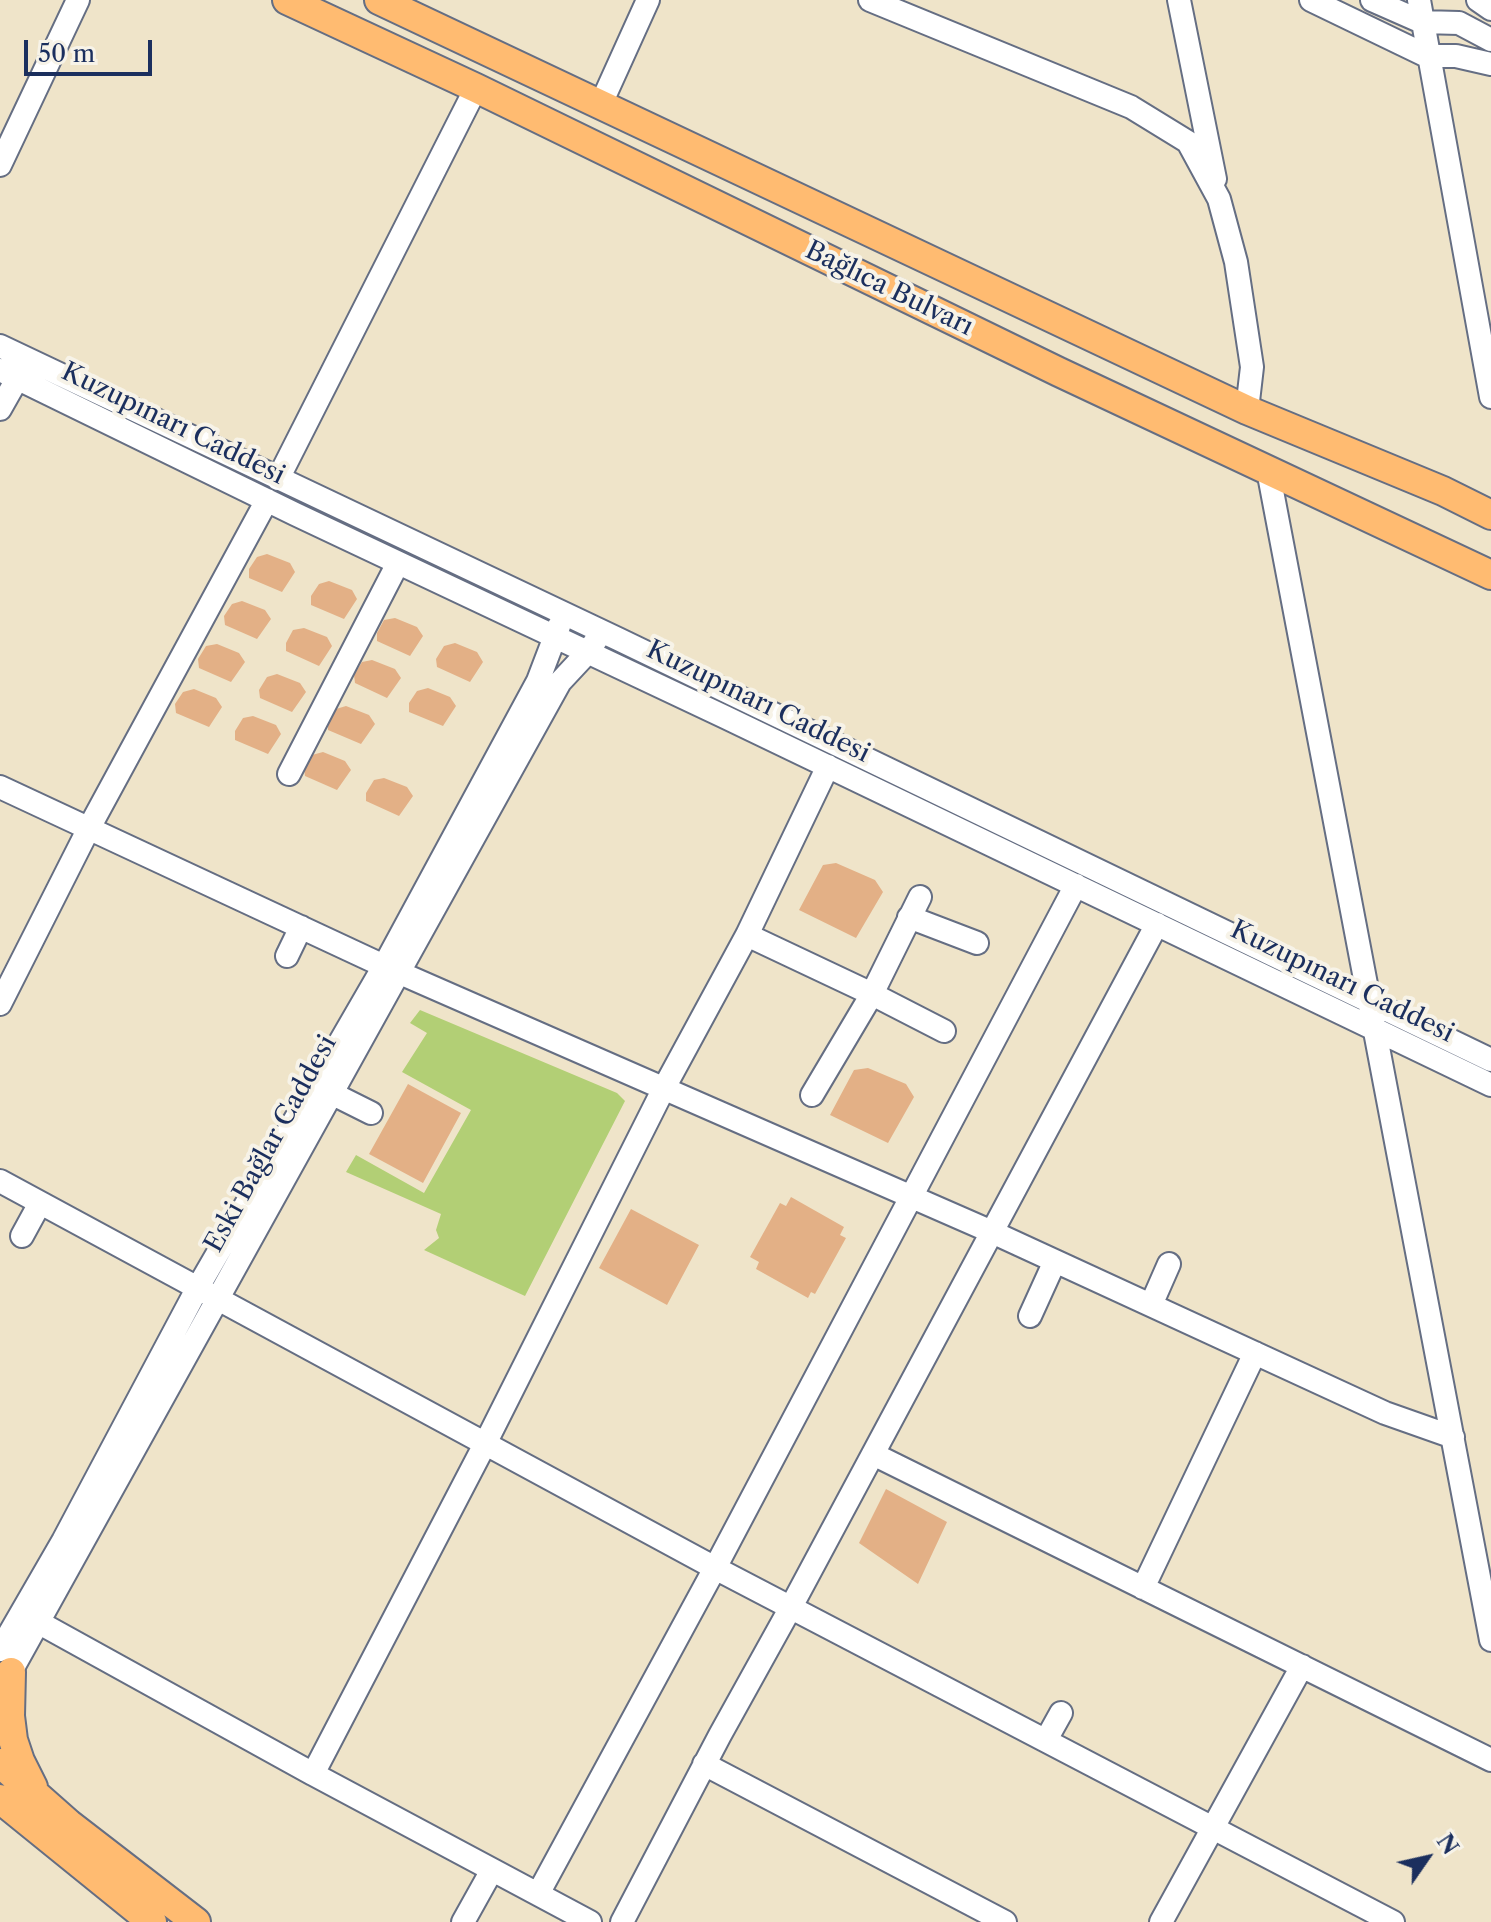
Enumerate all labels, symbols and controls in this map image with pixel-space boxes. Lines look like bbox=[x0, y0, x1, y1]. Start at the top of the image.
scale bar bbox=[28, 24, 156, 74]
text: 50 m bbox=[38, 39, 95, 68]
street label: Bağlıca Bulvarı bbox=[800, 235, 978, 343]
street label: Kuzupınarı Caddesi bbox=[56, 356, 290, 492]
street label: Kuzupınarı Caddesi bbox=[641, 634, 875, 770]
street label: Kuzupınarı Caddesi bbox=[1225, 914, 1459, 1050]
street label: Eski Bağlar Caddesi bbox=[198, 1030, 344, 1258]
north arrow bbox=[1387, 1818, 1467, 1898]
text: N bbox=[1431, 1829, 1464, 1860]

